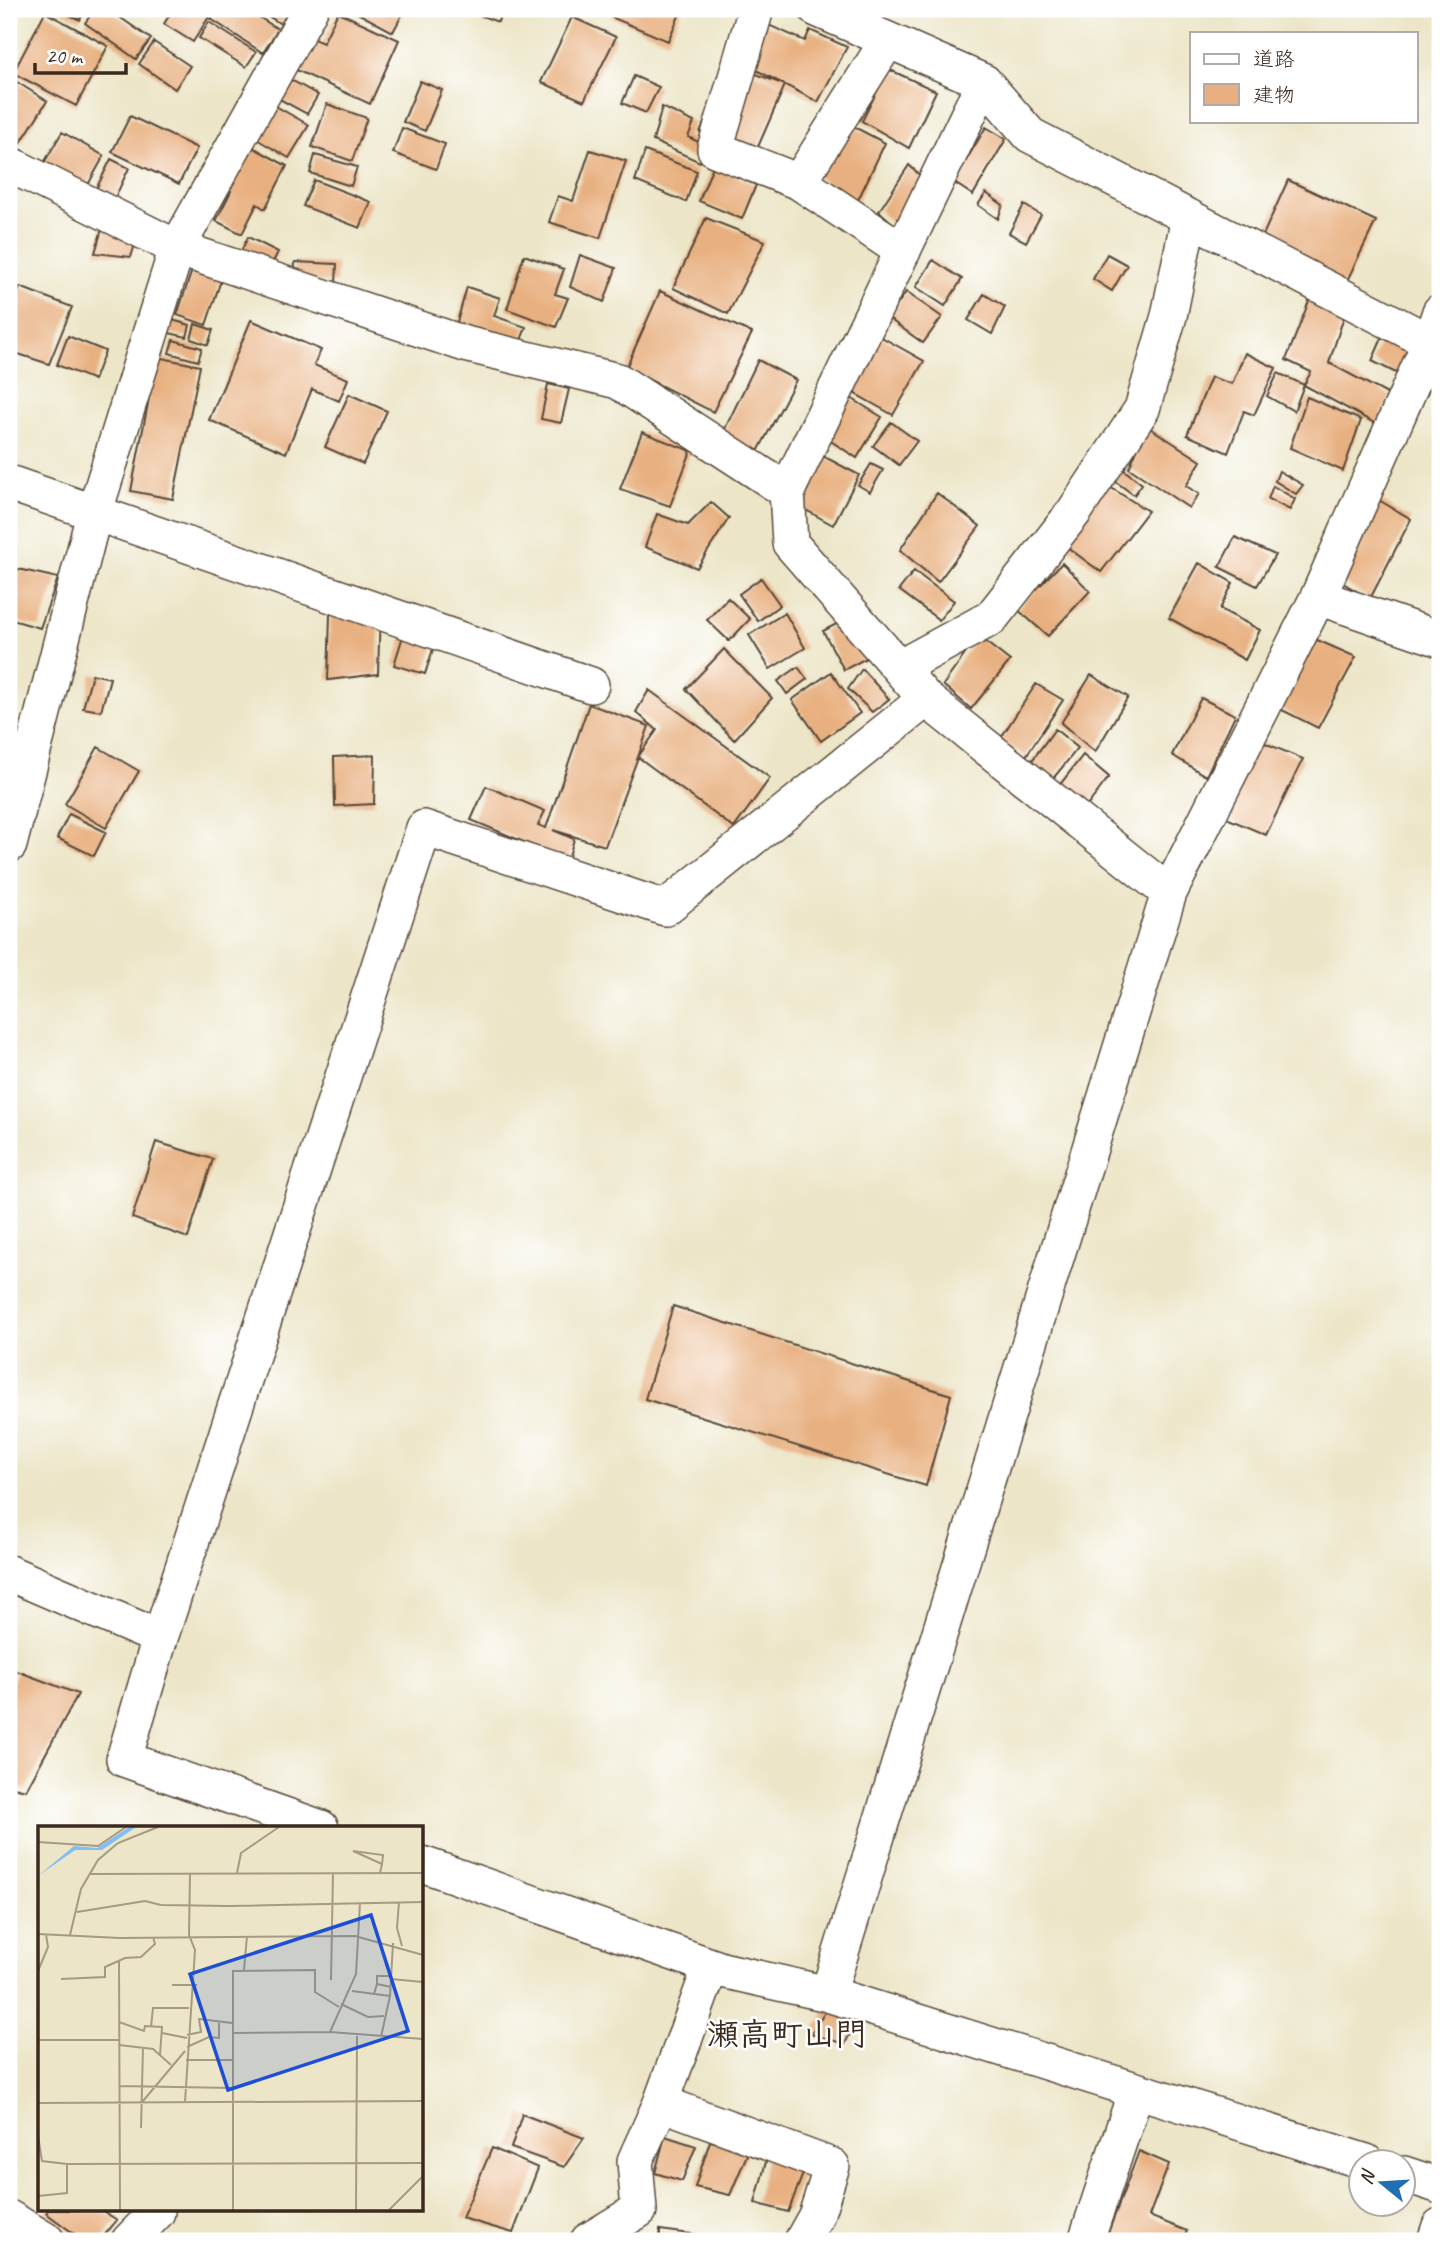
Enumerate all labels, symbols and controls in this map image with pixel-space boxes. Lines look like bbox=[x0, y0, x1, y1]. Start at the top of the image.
scale bar bbox=[35, 32, 126, 76]
legend bbox=[1190, 32, 1418, 122]
text: 20 m bbox=[46, 43, 84, 69]
text: 道路 bbox=[1253, 46, 1295, 72]
text: 建物 bbox=[1253, 82, 1295, 108]
inset map bbox=[38, 1826, 424, 2212]
district label: 瀬高町山門 bbox=[707, 2014, 867, 2055]
north arrow bbox=[1348, 2148, 1418, 2218]
text: N bbox=[1354, 2166, 1381, 2187]

